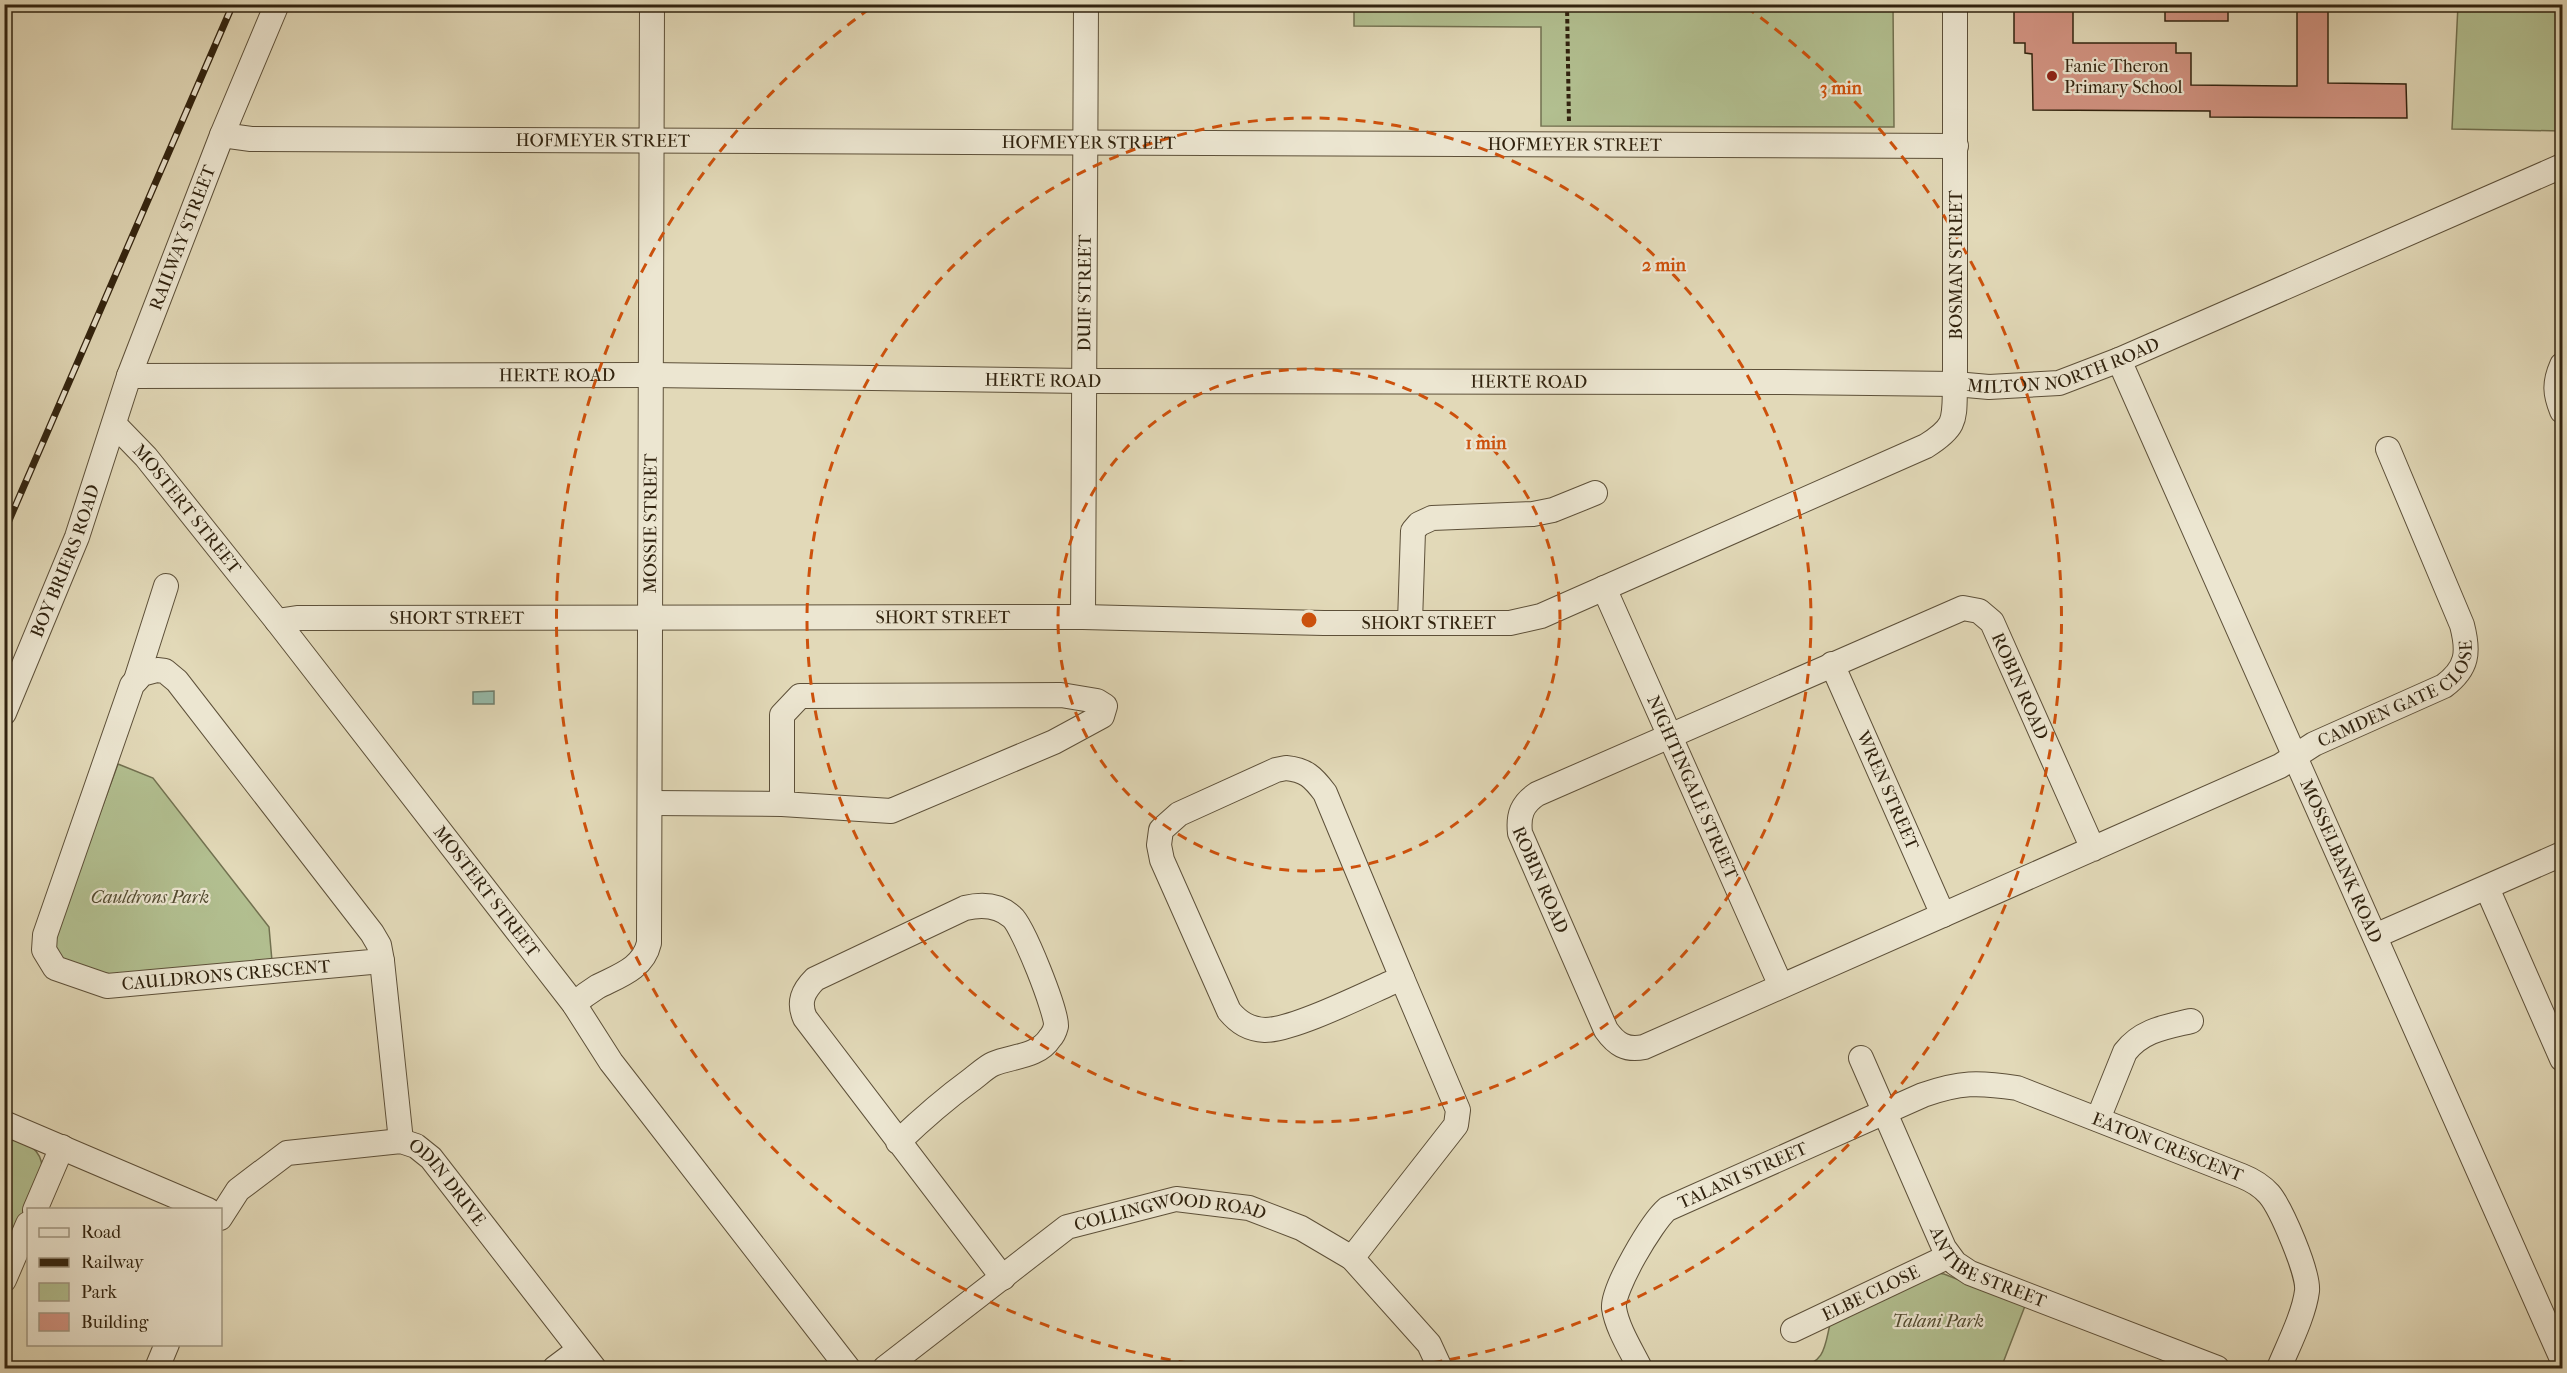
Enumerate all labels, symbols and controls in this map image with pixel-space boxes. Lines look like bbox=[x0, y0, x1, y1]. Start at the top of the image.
place label: Fanie Theron Primary School bbox=[2064, 56, 2183, 98]
marker: Fanie Theron Primary School bbox=[2045, 69, 2059, 83]
text: 3 min bbox=[1820, 78, 1863, 99]
street label: HOFMEYER STREET bbox=[516, 130, 691, 152]
street label: HOFMEYER STREET bbox=[1002, 132, 1177, 154]
street label: HOFMEYER STREET bbox=[1488, 134, 1663, 156]
street label: RAILWAY STREET bbox=[145, 162, 221, 313]
street label: BOSMAN STREET bbox=[1946, 189, 1967, 340]
street label: DUIF STREET bbox=[1074, 234, 1096, 351]
text: 2 min bbox=[1642, 255, 1686, 276]
street label: MILTON NORTH ROAD bbox=[1966, 334, 2163, 398]
street label: HERTE ROAD bbox=[499, 365, 615, 386]
street label: HERTE ROAD bbox=[984, 370, 1101, 392]
street label: HERTE ROAD bbox=[1471, 372, 1587, 393]
text: 1 min bbox=[1465, 433, 1507, 454]
street label: MOSTERT STREET bbox=[128, 440, 246, 579]
street label: MOSSIE STREET bbox=[640, 453, 662, 593]
street label: BOY BRIERS ROAD bbox=[26, 482, 104, 641]
street label: SHORT STREET bbox=[875, 607, 1011, 628]
street label: SHORT STREET bbox=[389, 608, 525, 629]
centre of rings bbox=[1299, 610, 1319, 630]
street label: SHORT STREET bbox=[1361, 613, 1497, 634]
street label: ROBIN ROAD bbox=[1987, 630, 2052, 743]
street label: CAMDEN GATE CLOSE bbox=[2315, 640, 2477, 752]
street label: NIGHTINGALE STREET bbox=[1642, 692, 1742, 883]
street label: WREN STREET bbox=[1851, 727, 1923, 854]
street label: MOSSELBANK ROAD bbox=[2295, 776, 2386, 946]
street label: MOSTERT STREET bbox=[429, 822, 544, 962]
street label: ROBIN ROAD bbox=[1507, 823, 1573, 937]
park label: Cauldrons Park bbox=[91, 887, 209, 908]
street label: CAULDRONS CRESCENT bbox=[121, 956, 332, 995]
street label: EATON CRESCENT bbox=[2089, 1108, 2247, 1187]
street label: ODIN DRIVE bbox=[404, 1134, 490, 1230]
street label: TALANI STREET bbox=[1675, 1138, 1811, 1214]
street label: COLLINGWOOD ROAD bbox=[1072, 1188, 1269, 1236]
legend bbox=[27, 1208, 222, 1346]
text: Road bbox=[81, 1222, 121, 1243]
street label: ANTIBE STREET bbox=[1925, 1223, 2050, 1313]
text: Railway bbox=[81, 1252, 145, 1273]
street label: ELBE CLOSE bbox=[1819, 1261, 1923, 1326]
text: Park bbox=[81, 1282, 118, 1303]
park label: Talani Park bbox=[1892, 1311, 1984, 1332]
text: Building bbox=[81, 1312, 149, 1333]

